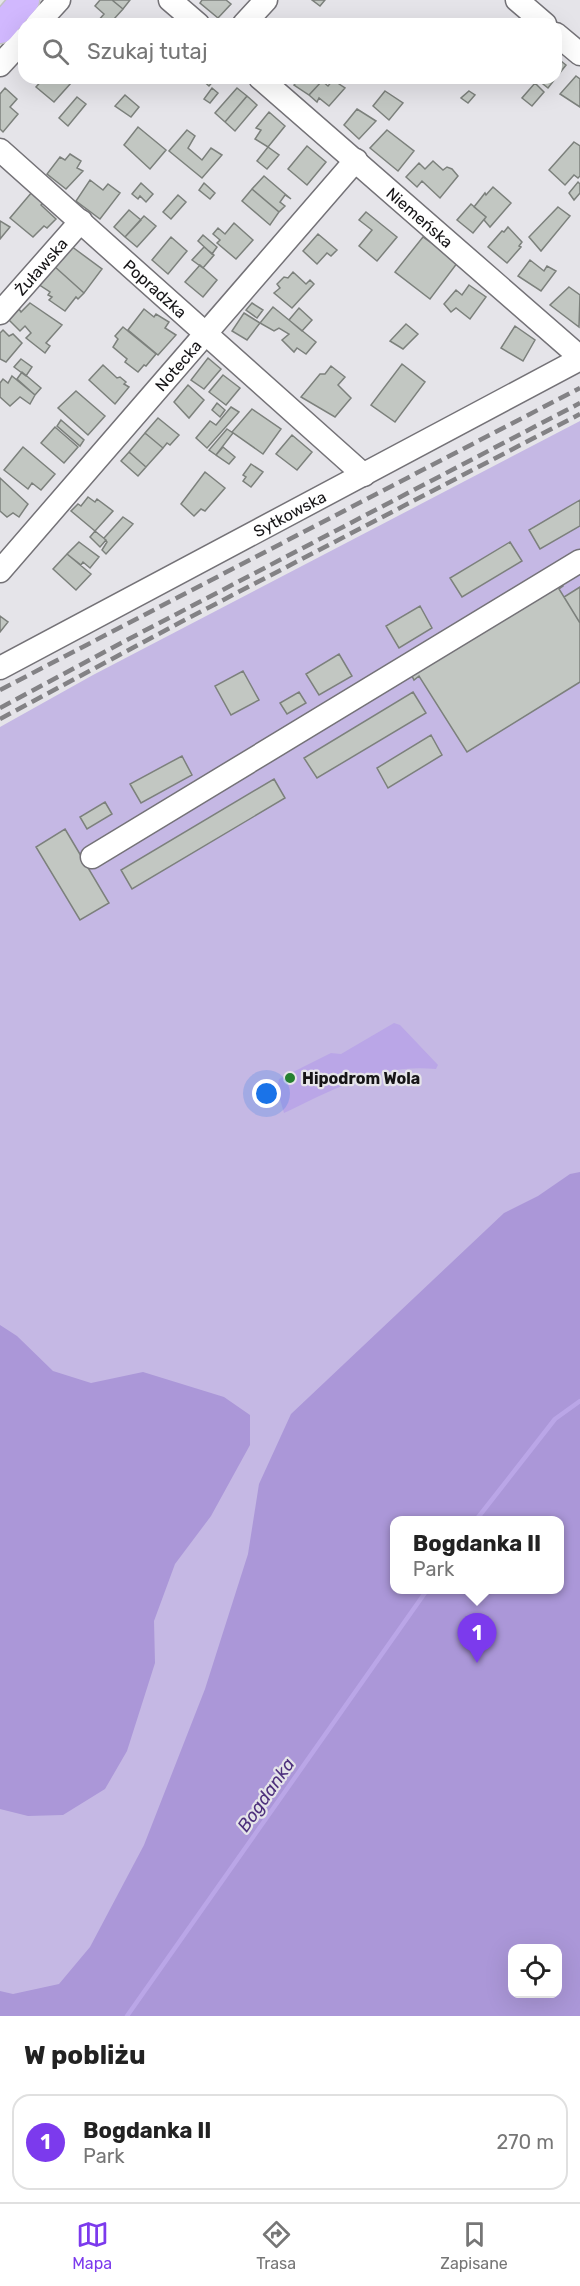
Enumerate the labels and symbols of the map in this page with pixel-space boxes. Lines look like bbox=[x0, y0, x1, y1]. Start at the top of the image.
street label: Niemeńska bbox=[382, 184, 457, 252]
street label: Żuławska bbox=[11, 234, 72, 299]
street label: Popradzka bbox=[119, 256, 190, 322]
street label: Notecka bbox=[151, 336, 206, 395]
street label: Sytkowska bbox=[250, 487, 329, 541]
place label: Hipodrom Wola bbox=[302, 1069, 420, 1088]
marker: Hipodrom Wola bbox=[283, 1071, 297, 1085]
your location bbox=[252, 1079, 281, 1108]
pin: 1 bbox=[458, 1614, 496, 1663]
water label: Bogdanka bbox=[233, 1753, 300, 1836]

